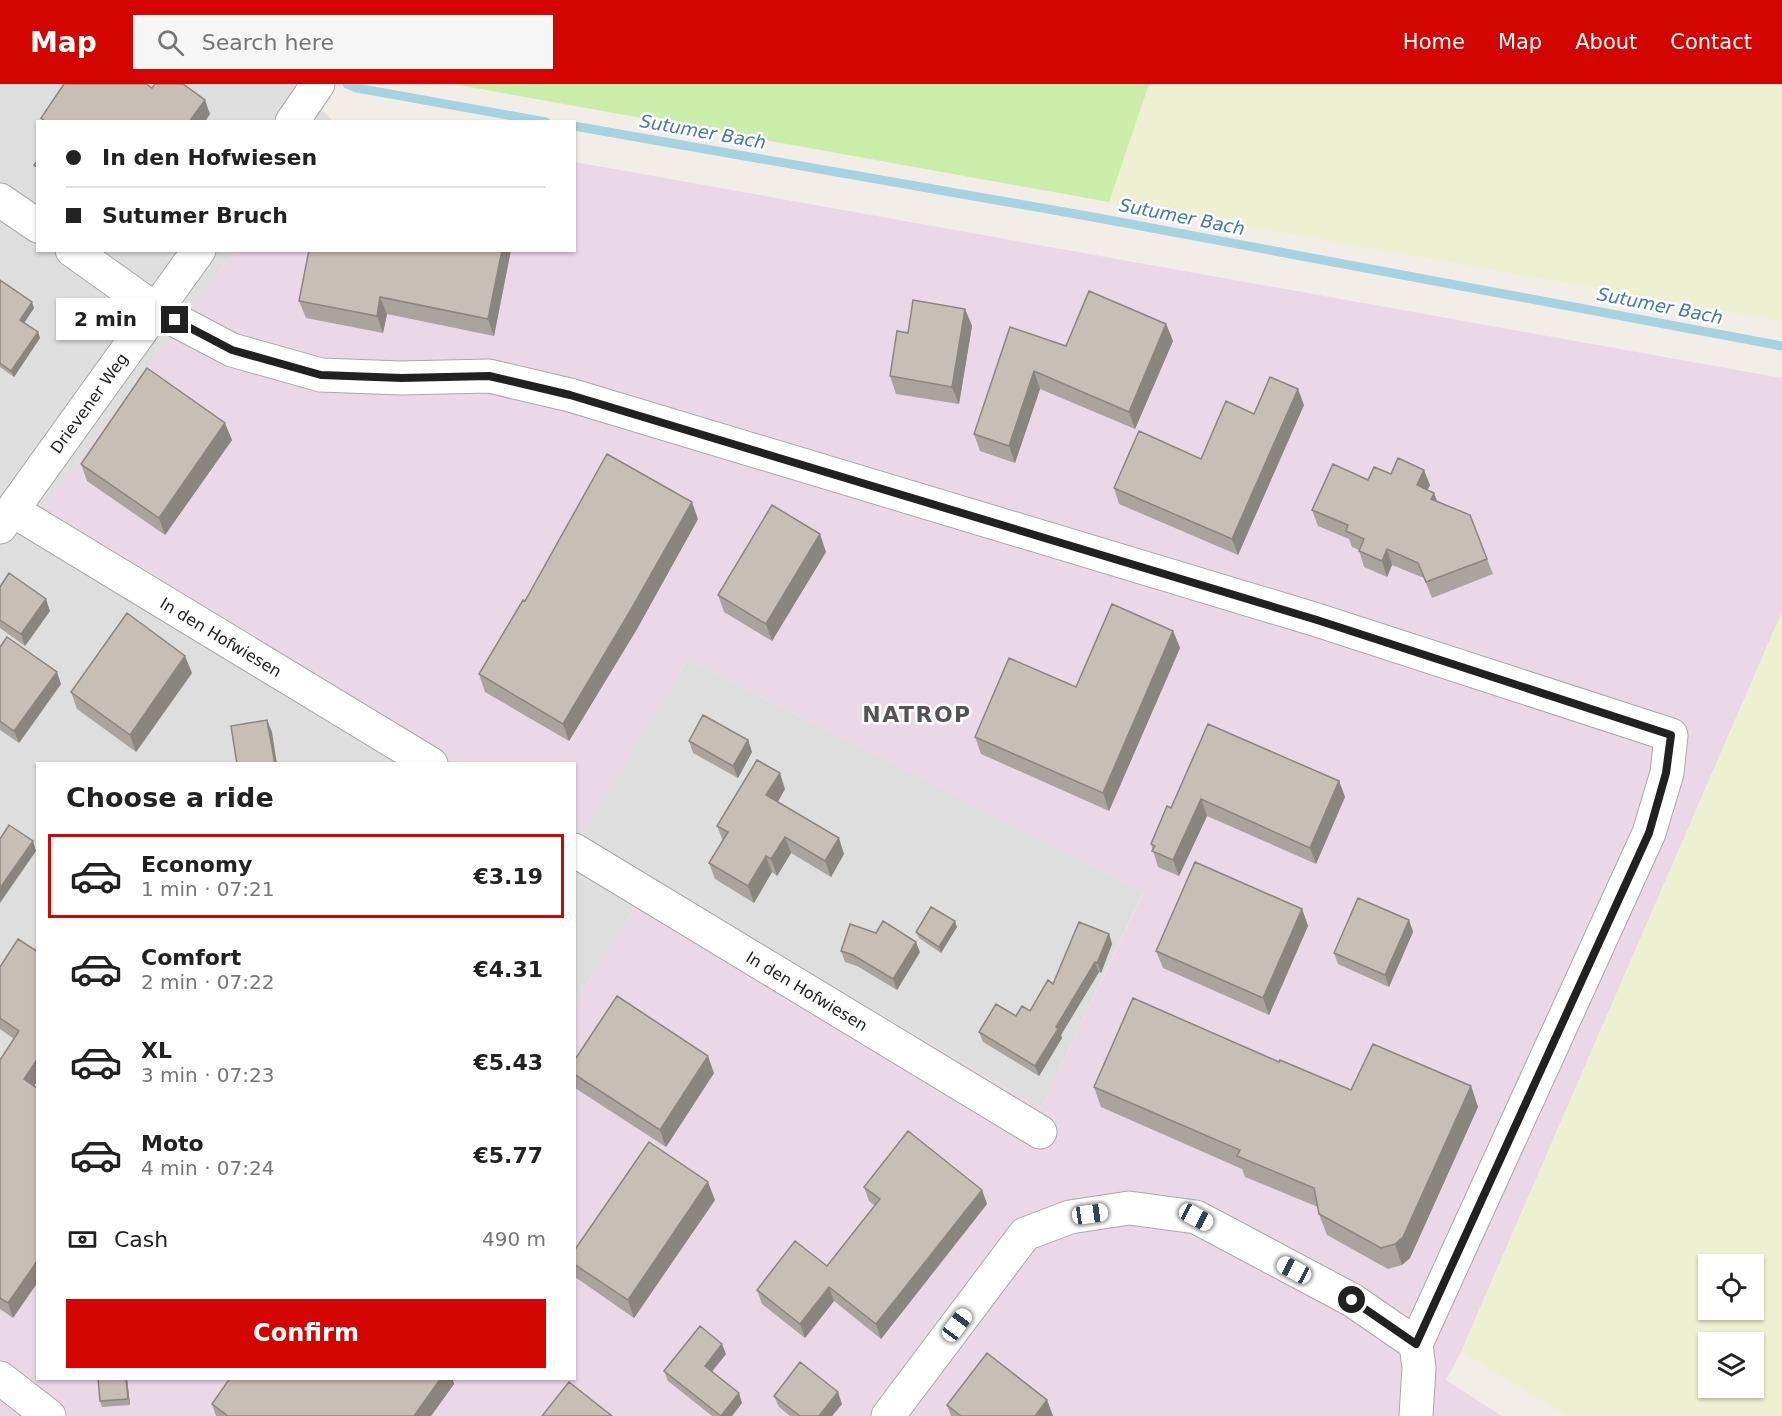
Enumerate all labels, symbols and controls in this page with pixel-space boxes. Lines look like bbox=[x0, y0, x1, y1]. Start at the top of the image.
search box bbox=[133, 15, 553, 69]
text: Map bbox=[30, 26, 97, 59]
icon: search bbox=[154, 26, 187, 59]
text: Search here bbox=[202, 30, 334, 55]
text: Home bbox=[1403, 30, 1465, 54]
text: Map bbox=[1498, 30, 1542, 54]
text: About bbox=[1575, 30, 1637, 54]
text: Contact bbox=[1670, 30, 1752, 54]
water label: Sutumer Bach bbox=[638, 110, 768, 153]
text: In den Hofwiesen bbox=[102, 145, 317, 170]
water label: Sutumer Bach bbox=[1117, 194, 1247, 239]
text: Sutumer Bruch bbox=[102, 203, 288, 228]
water label: Sutumer Bach bbox=[1595, 283, 1725, 328]
callout: 2 min bbox=[55, 299, 154, 341]
route end bbox=[161, 306, 188, 333]
text: 2 min bbox=[74, 307, 137, 331]
street label: Drievener Weg bbox=[47, 350, 132, 457]
street label: In den Hofwiesen bbox=[157, 594, 285, 681]
district label: NATROP bbox=[862, 702, 972, 727]
text: Choose a ride bbox=[66, 782, 274, 813]
icon: car bbox=[69, 849, 123, 903]
text: Economy bbox=[141, 852, 252, 877]
text: €3.19 bbox=[473, 864, 543, 889]
text: 1 min · 07:21 bbox=[141, 877, 275, 901]
icon: car bbox=[69, 942, 123, 996]
text: Comfort bbox=[141, 945, 241, 970]
street label: In den Hofwiesen bbox=[743, 948, 871, 1035]
text: €4.31 bbox=[473, 957, 543, 982]
text: 2 min · 07:22 bbox=[141, 970, 275, 994]
icon: car bbox=[69, 1035, 123, 1089]
text: XL bbox=[141, 1038, 172, 1063]
text: €5.43 bbox=[473, 1050, 543, 1075]
text: 3 min · 07:23 bbox=[141, 1063, 275, 1087]
icon: car bbox=[69, 1128, 123, 1182]
text: Moto bbox=[141, 1131, 204, 1156]
text: €5.77 bbox=[473, 1143, 543, 1168]
text: 4 min · 07:24 bbox=[141, 1156, 275, 1180]
car bbox=[1176, 1201, 1216, 1233]
car bbox=[1071, 1203, 1109, 1225]
icon: cash bbox=[66, 1223, 99, 1256]
text: Cash bbox=[114, 1227, 168, 1252]
text: 490 m bbox=[482, 1227, 546, 1251]
car bbox=[1274, 1254, 1314, 1286]
map controls bbox=[1698, 1254, 1764, 1398]
button: locate bbox=[1698, 1254, 1764, 1320]
route start bbox=[1338, 1286, 1365, 1313]
button: Confirm bbox=[66, 1299, 546, 1368]
car bbox=[939, 1305, 975, 1345]
button: layers bbox=[1698, 1332, 1764, 1398]

